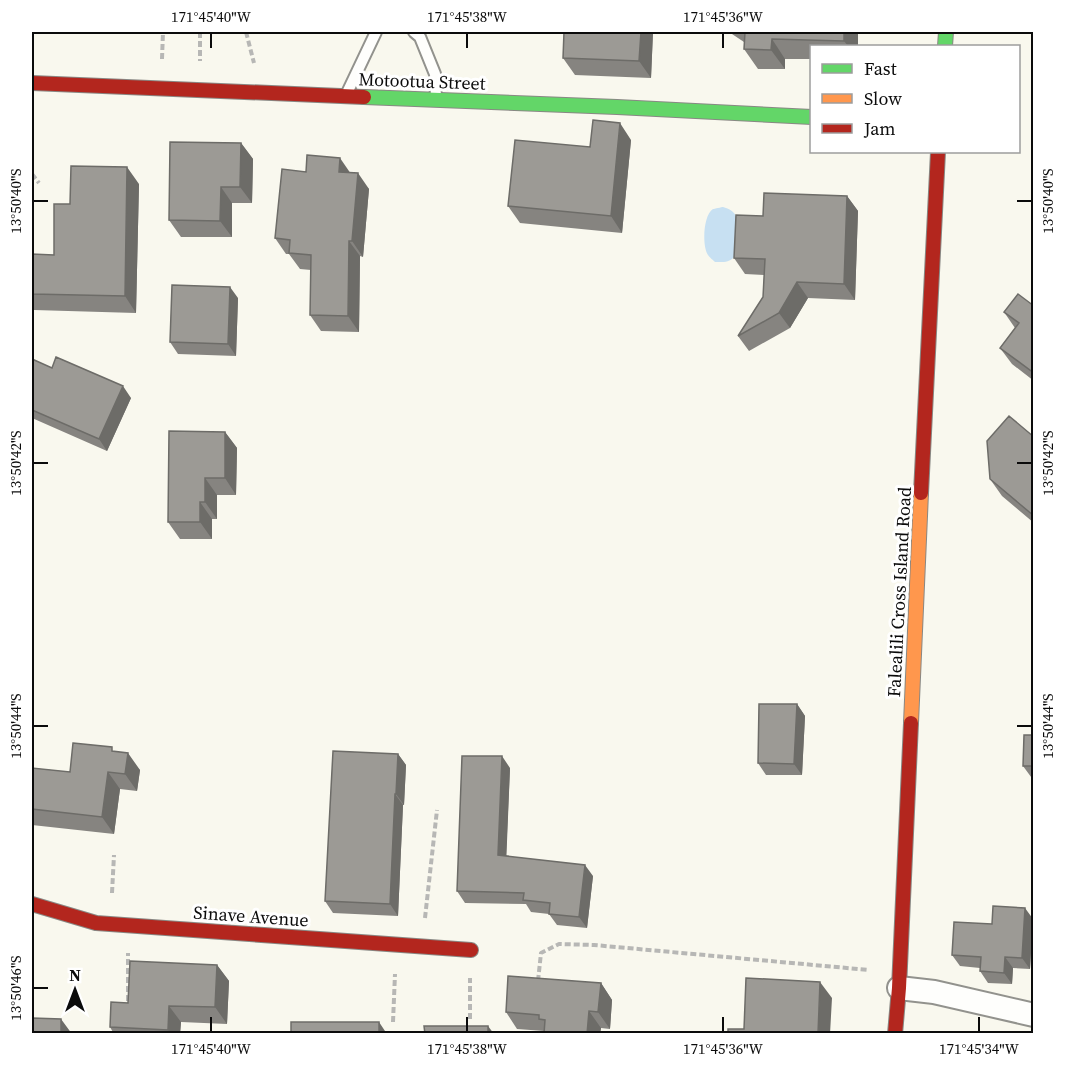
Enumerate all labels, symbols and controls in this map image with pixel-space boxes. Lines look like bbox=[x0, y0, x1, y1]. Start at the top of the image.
text: 171°45'40"W bbox=[171, 6, 252, 27]
text: 171°45'38"W bbox=[427, 6, 508, 27]
text: 171°45'36"W bbox=[683, 6, 764, 27]
legend bbox=[810, 45, 1020, 153]
text: Fast bbox=[864, 56, 897, 81]
street label: Motootua Street bbox=[358, 66, 486, 96]
text: Slow bbox=[864, 86, 902, 111]
text: Jam bbox=[863, 116, 896, 141]
text: 13°50'40"S bbox=[5, 168, 26, 234]
text: 13°50'40"S bbox=[1037, 168, 1058, 234]
text: 13°50'42"S bbox=[5, 430, 26, 496]
text: 13°50'42"S bbox=[1037, 430, 1058, 496]
street label: Falealili Cross Island Road bbox=[881, 486, 917, 698]
text: 13°50'44"S bbox=[5, 693, 26, 759]
text: 13°50'44"S bbox=[1037, 693, 1058, 759]
street label: Sinave Avenue bbox=[193, 900, 309, 932]
text: 13°50'46"S bbox=[5, 955, 26, 1021]
north arrow bbox=[45, 960, 105, 1020]
text: N bbox=[69, 964, 81, 986]
text: 171°45'40"W bbox=[171, 1038, 252, 1059]
text: 171°45'38"W bbox=[427, 1038, 508, 1059]
text: 171°45'36"W bbox=[683, 1038, 764, 1059]
text: 171°45'34"W bbox=[939, 1038, 1020, 1059]

